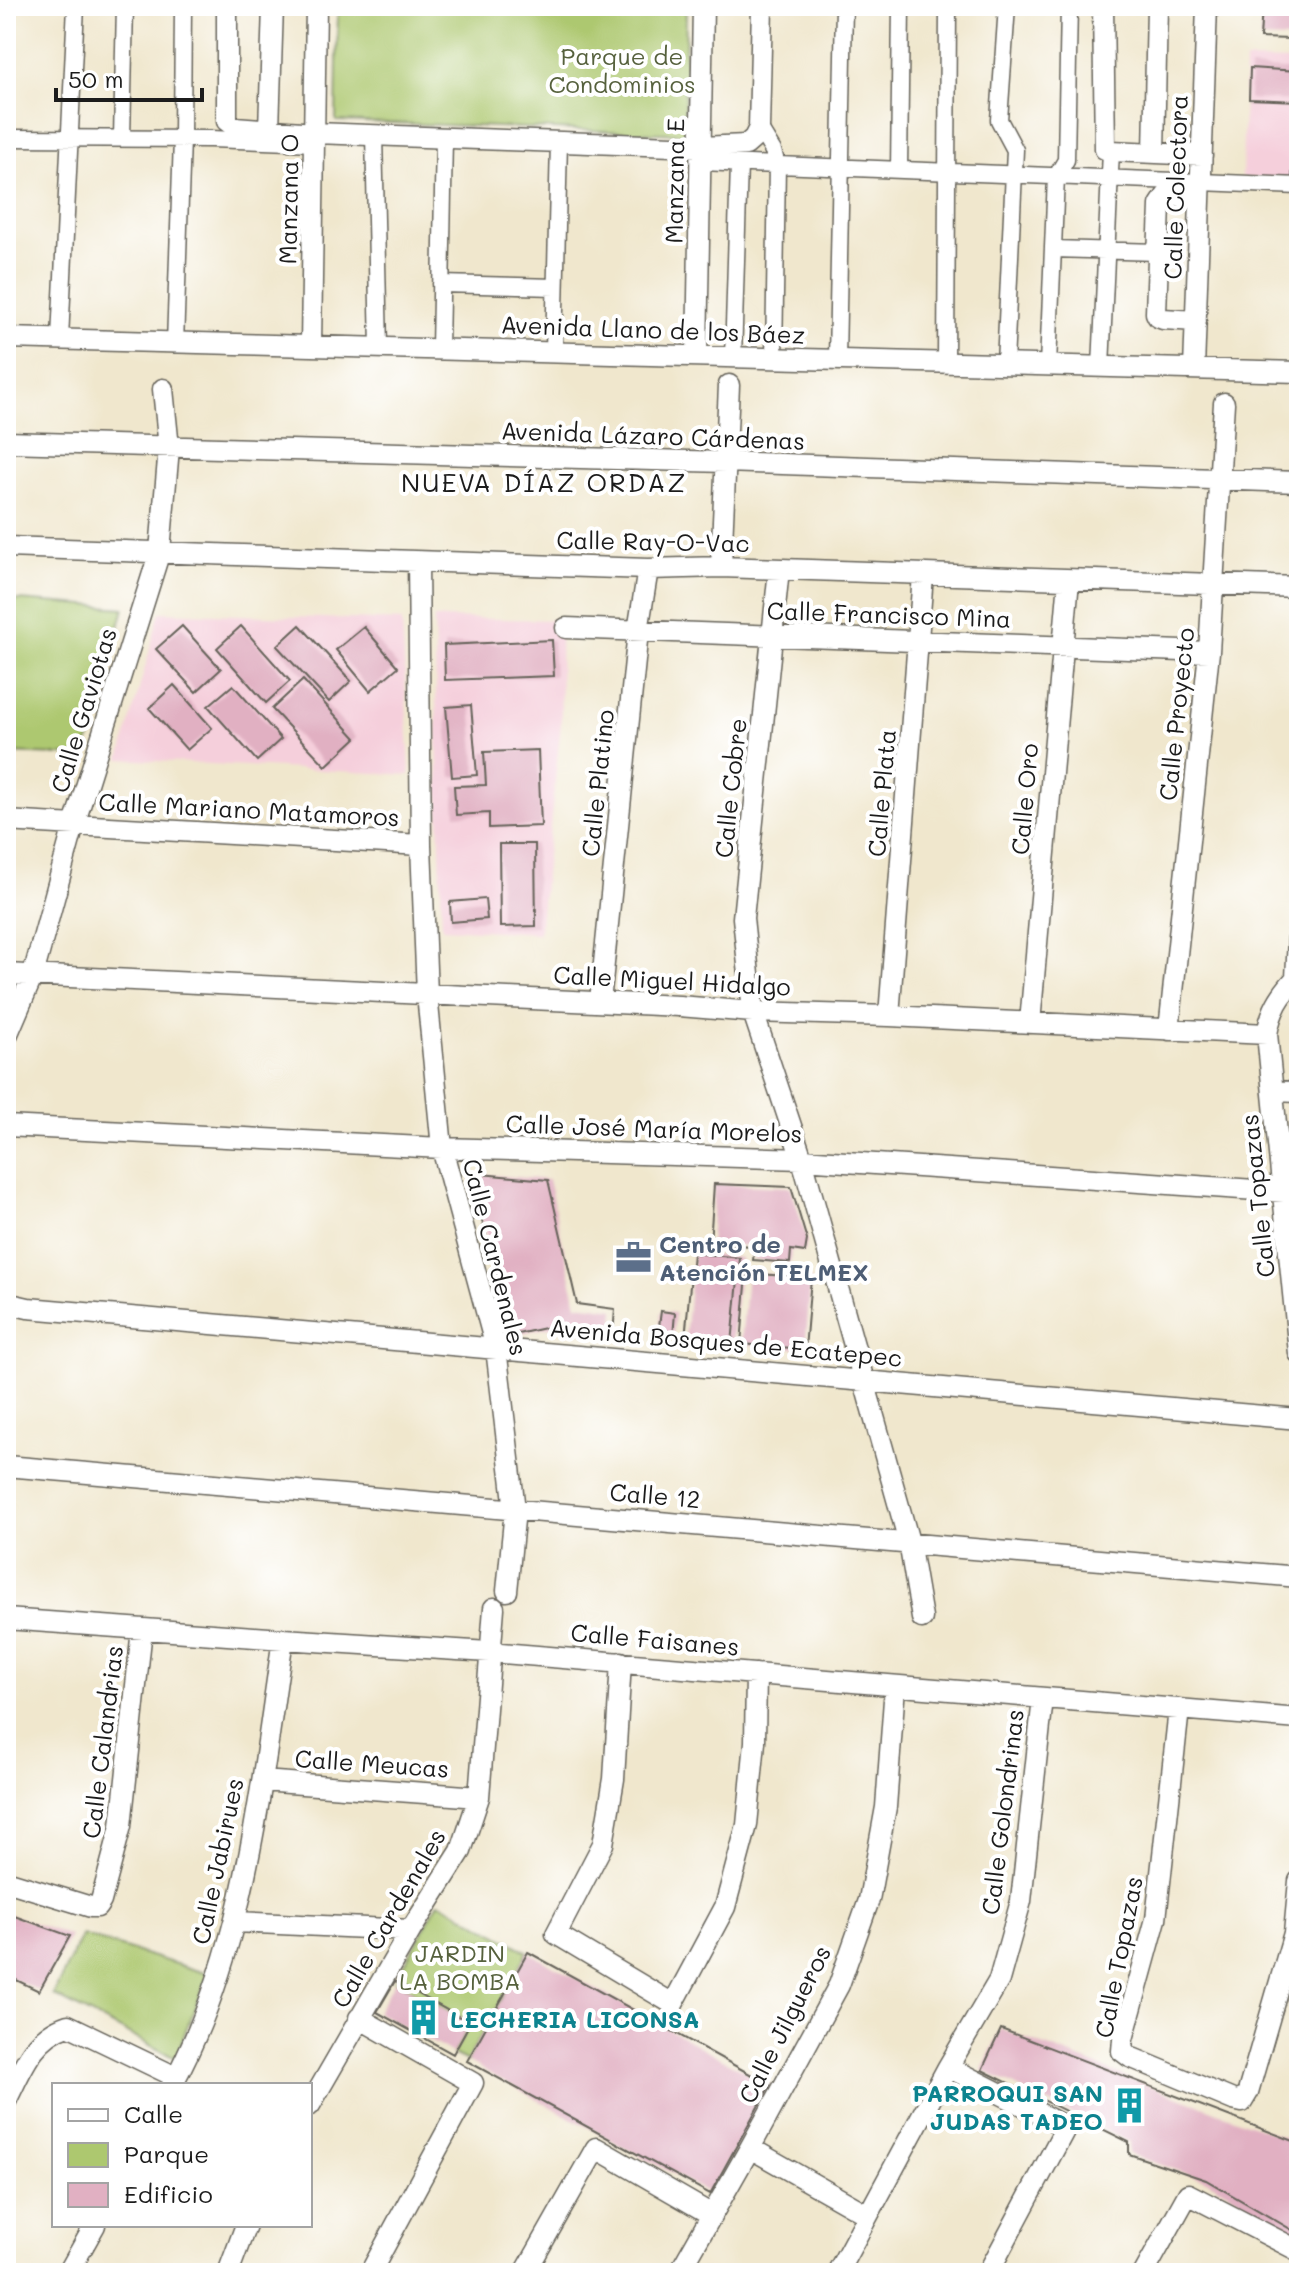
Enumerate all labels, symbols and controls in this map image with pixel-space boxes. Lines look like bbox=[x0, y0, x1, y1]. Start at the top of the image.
park label: Parque de Condominios bbox=[548, 40, 696, 99]
scale bar bbox=[56, 52, 202, 102]
text: 50 m bbox=[68, 63, 124, 94]
street label: Calle Colectora bbox=[1156, 94, 1194, 280]
street label: Manzana E bbox=[657, 118, 691, 244]
street label: Manzana O bbox=[271, 133, 305, 265]
street label: Avenida Llano de los Báez bbox=[500, 308, 806, 350]
street label: Avenida Lázaro Cárdenas bbox=[500, 414, 806, 456]
district label: NUEVA DÍAZ ORDAZ bbox=[401, 465, 687, 499]
street label: Calle Ray-O-Vac bbox=[556, 524, 750, 558]
street label: Calle Francisco Mina bbox=[766, 594, 1012, 634]
street label: Calle Gaviotas bbox=[43, 624, 123, 796]
street label: Calle Proyecto bbox=[1151, 626, 1201, 802]
street label: Calle Platino bbox=[574, 708, 620, 858]
street label: Calle Cobre bbox=[707, 717, 753, 859]
street label: Calle Plata bbox=[860, 728, 902, 858]
street label: Calle Oro bbox=[1004, 742, 1044, 856]
street label: Calle Mariano Matamoros bbox=[98, 786, 400, 832]
street label: Calle Miguel Hidalgo bbox=[553, 958, 791, 1002]
street label: Calle José María Morelos bbox=[505, 1107, 803, 1149]
street label: Calle Topazas bbox=[1233, 1113, 1281, 1279]
street label: Calle Cardenales bbox=[457, 1155, 535, 1359]
place label: Centro de Atención TELMEX bbox=[659, 1228, 869, 1287]
office icon: Centro de Atención TELMEX bbox=[614, 1238, 652, 1276]
street label: Avenida Bosques de Ecatepec bbox=[549, 1311, 903, 1373]
street label: Calle 12 bbox=[608, 1476, 702, 1514]
street label: Calle Faisanes bbox=[570, 1616, 740, 1662]
street label: Calle Calandrias bbox=[75, 1644, 129, 1840]
street label: Calle Golondrinas bbox=[974, 1707, 1030, 1917]
street label: Calle Meucas bbox=[294, 1742, 450, 1784]
street label: Calle Jabirues bbox=[184, 1775, 250, 1947]
street label: Calle Cardenales bbox=[324, 1823, 452, 2013]
street label: Calle Topazas bbox=[1087, 1874, 1149, 2040]
park label: JARDIN LA BOMBA bbox=[399, 1937, 521, 1996]
street label: Calle Jilgueros bbox=[731, 1940, 837, 2108]
building icon: LECHERIA LICONSA bbox=[405, 1999, 443, 2037]
place label: LECHERIA LICONSA bbox=[450, 2003, 699, 2034]
place label: PARROQUI SAN JUDAS TADEO bbox=[912, 2077, 1103, 2136]
legend bbox=[52, 2083, 312, 2227]
building icon: PARROQUI SAN JUDAS TADEO bbox=[1110, 2087, 1148, 2125]
text: Calle bbox=[124, 2098, 183, 2129]
text: Parque bbox=[124, 2138, 209, 2169]
text: Edificio bbox=[124, 2178, 213, 2209]

